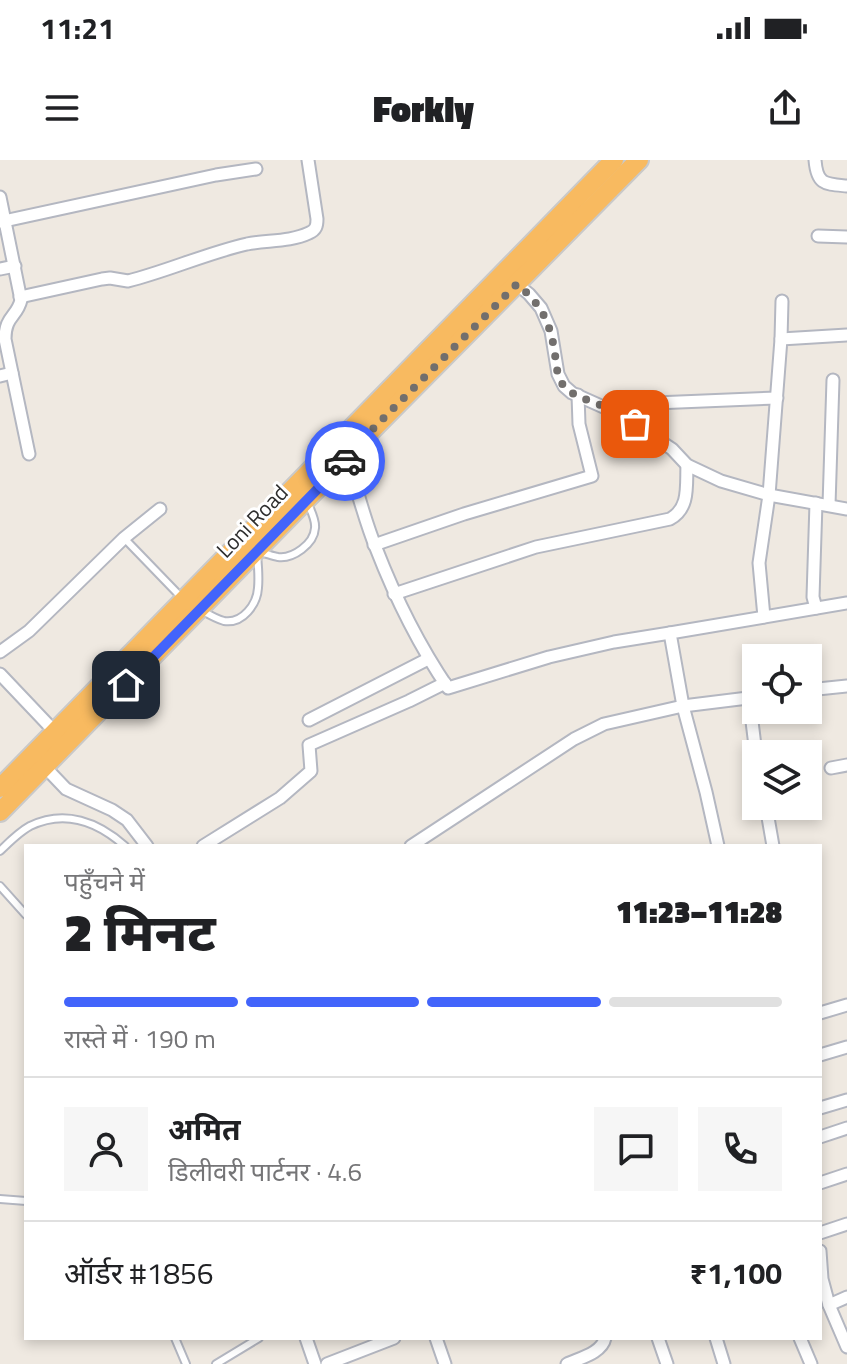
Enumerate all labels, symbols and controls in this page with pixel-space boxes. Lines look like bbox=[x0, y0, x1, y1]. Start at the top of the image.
text: 11:21 bbox=[40, 5, 115, 51]
text: Forkly bbox=[373, 81, 474, 136]
icon: menu bbox=[40, 86, 84, 130]
icon: share bbox=[763, 86, 807, 130]
pin bbox=[601, 390, 669, 458]
icon: bag bbox=[613, 402, 657, 446]
courier bbox=[305, 421, 385, 501]
icon: car bbox=[323, 439, 367, 483]
street label: Loni Road bbox=[208, 476, 296, 566]
map controls bbox=[742, 644, 822, 820]
button: locate bbox=[742, 644, 822, 724]
pin bbox=[92, 651, 160, 719]
icon: home bbox=[104, 663, 148, 707]
button: layers bbox=[742, 740, 822, 820]
text: पहुँचने में bbox=[64, 862, 145, 901]
text: 11:23–11:28 bbox=[616, 889, 782, 935]
text: 2 मिनट bbox=[64, 892, 216, 971]
text: रास्ते में · 190 m bbox=[64, 1019, 216, 1058]
text: अमित bbox=[168, 1106, 241, 1152]
button: person bbox=[64, 1107, 148, 1191]
button: chat bbox=[594, 1107, 678, 1191]
button: phone bbox=[698, 1107, 782, 1191]
text: डिलीवरी पार्टनर · 4.6 bbox=[168, 1152, 362, 1191]
text: ऑर्डर #1856 bbox=[64, 1250, 214, 1296]
text: ₹1,100 bbox=[690, 1250, 782, 1296]

